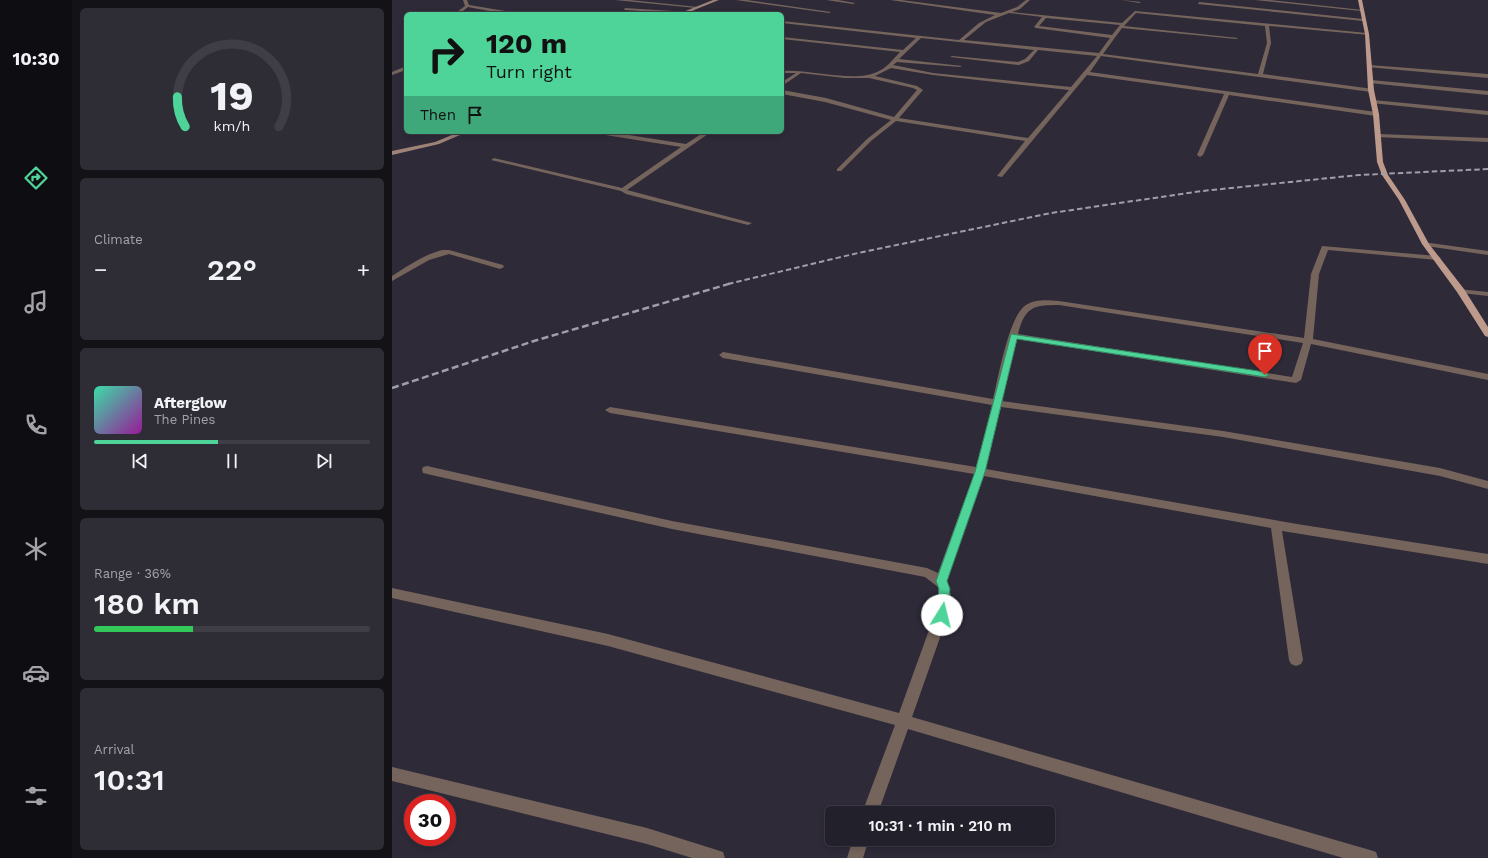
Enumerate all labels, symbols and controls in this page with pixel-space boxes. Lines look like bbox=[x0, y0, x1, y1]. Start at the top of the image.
text: 120 m bbox=[486, 27, 567, 60]
icon: right bbox=[420, 28, 472, 80]
text: 10:30 bbox=[12, 48, 60, 69]
text: Turn right bbox=[486, 61, 572, 82]
text: 19 bbox=[210, 71, 254, 120]
icon: arrive bbox=[464, 104, 486, 126]
text: Then bbox=[420, 106, 456, 124]
text: km/h bbox=[214, 118, 250, 134]
icon: directions bbox=[22, 164, 50, 192]
text: Climate bbox=[94, 232, 143, 247]
text: 22° bbox=[207, 252, 257, 287]
text: − bbox=[94, 257, 107, 282]
text: + bbox=[357, 257, 370, 282]
icon: music bbox=[22, 288, 50, 316]
pin bbox=[1248, 334, 1282, 375]
icon: arrive bbox=[1254, 340, 1276, 362]
text: Afterglow bbox=[154, 394, 227, 412]
icon: phone bbox=[22, 411, 50, 439]
text: The Pines bbox=[154, 412, 215, 427]
icon: previous bbox=[129, 450, 151, 472]
icon: pause bbox=[221, 450, 243, 472]
icon: next bbox=[313, 450, 335, 472]
icon: climate bbox=[22, 535, 50, 563]
text: Range · 36% bbox=[94, 566, 171, 581]
text: 180 km bbox=[94, 586, 200, 621]
position arrow bbox=[921, 594, 963, 636]
icon: car bbox=[22, 659, 50, 687]
text: Arrival bbox=[94, 742, 135, 757]
text: 10:31 bbox=[94, 762, 165, 797]
icon: filters bbox=[22, 782, 50, 810]
speed limit sign: 30 bbox=[404, 794, 456, 846]
text: 10:31 · 1 min · 210 m bbox=[868, 817, 1012, 835]

